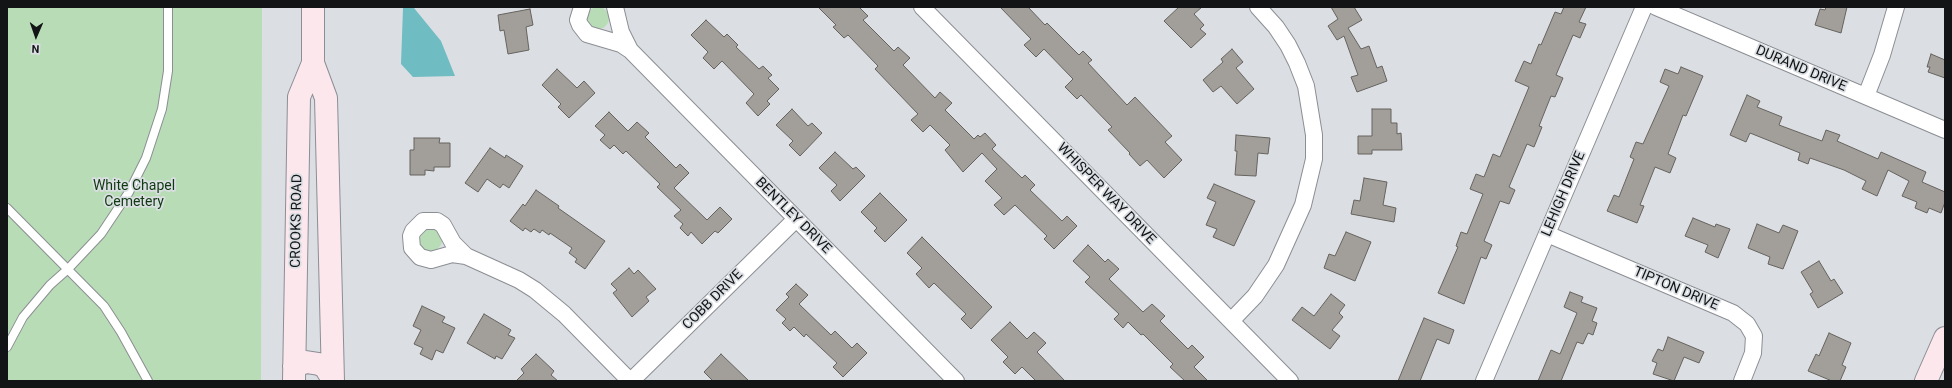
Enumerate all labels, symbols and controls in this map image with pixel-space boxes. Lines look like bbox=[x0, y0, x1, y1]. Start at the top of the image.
north arrow bbox=[16, 16, 56, 56]
text: N bbox=[31, 42, 40, 55]
street label: DURAND DRIVE bbox=[1753, 42, 1849, 96]
street label: WHISPER WAY DRIVE bbox=[1053, 140, 1159, 248]
street label: LEHIGH DRIVE bbox=[1539, 149, 1589, 239]
street label: CROOKS ROAD bbox=[288, 174, 306, 268]
street label: BENTLEY DRIVE bbox=[751, 174, 835, 258]
park label: White Chapel Cemetery bbox=[93, 178, 175, 210]
street label: TIPTON DRIVE bbox=[1631, 264, 1721, 314]
street label: COBB DRIVE bbox=[679, 266, 747, 334]

